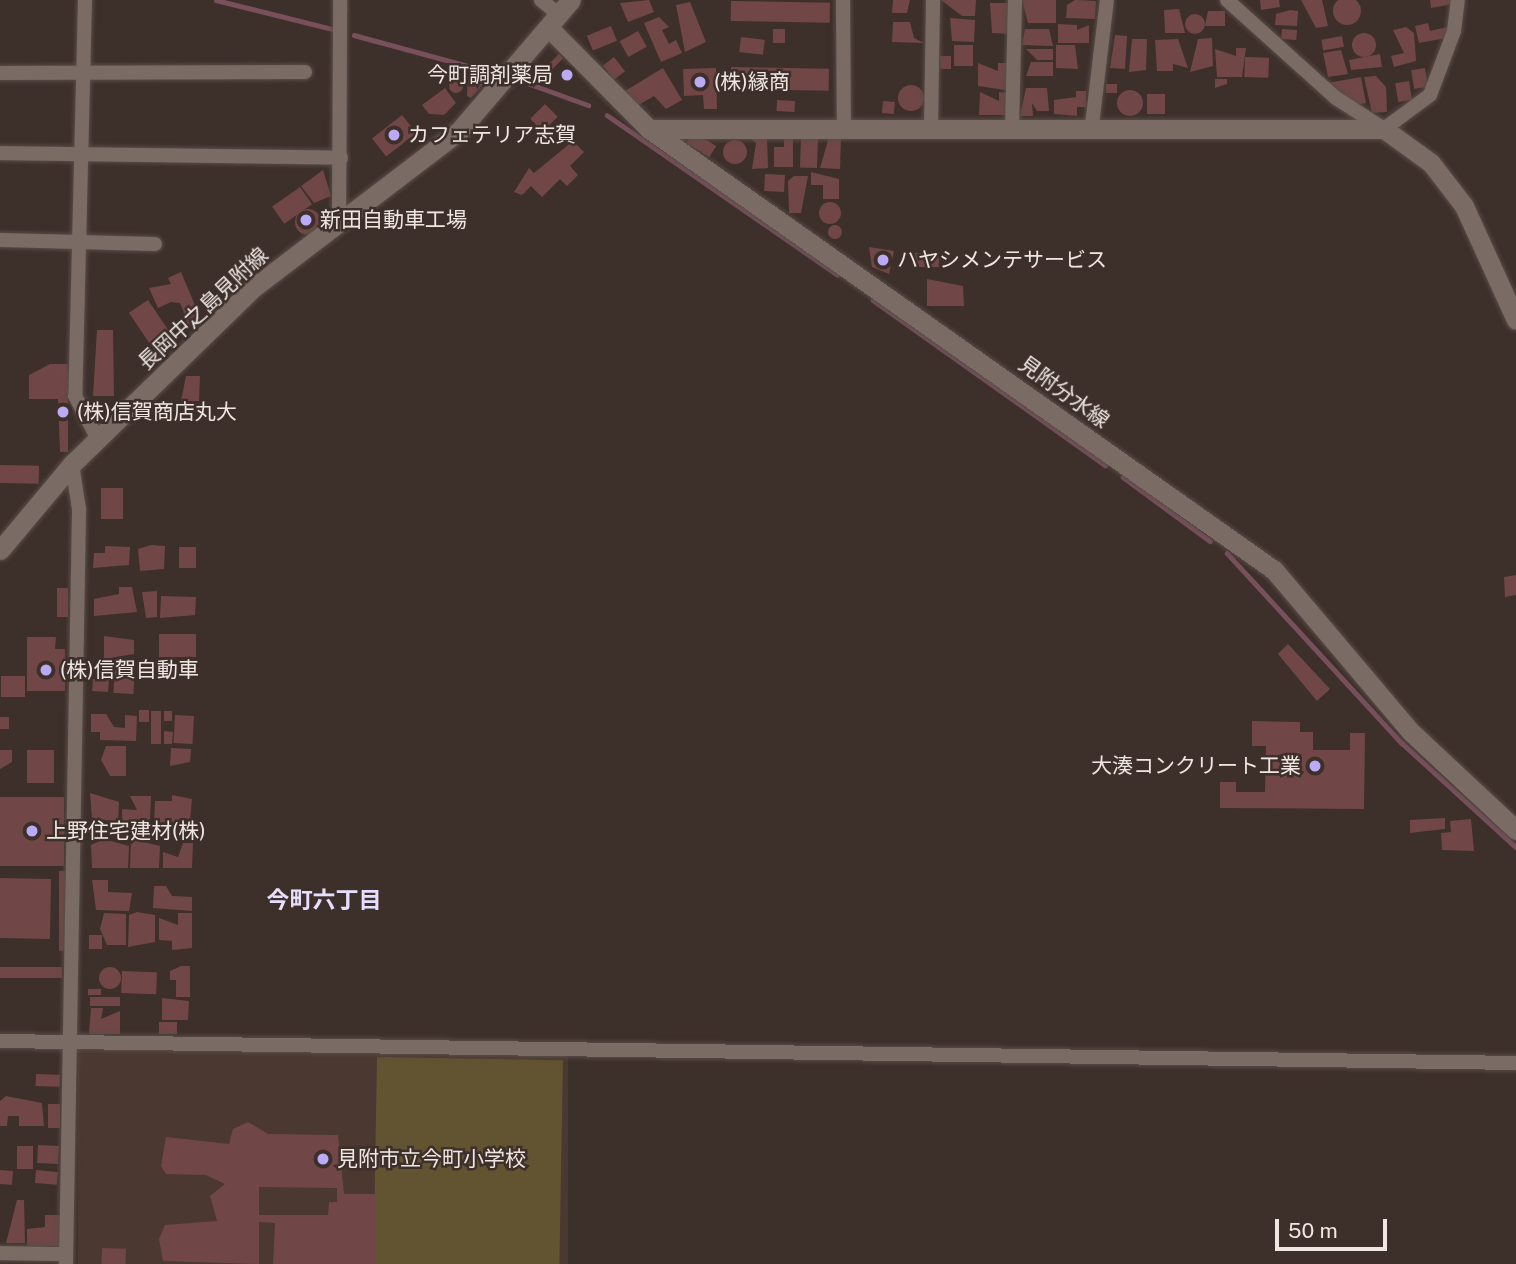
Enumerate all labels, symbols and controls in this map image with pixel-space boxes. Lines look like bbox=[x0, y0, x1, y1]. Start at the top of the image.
place label: 今町調剤薬局 bbox=[427, 62, 553, 88]
marker: 今町調剤薬局 bbox=[559, 67, 575, 83]
place label: (株)縁商 bbox=[714, 69, 790, 95]
marker: (株)縁商 bbox=[692, 74, 708, 90]
place label: カフェテリア志賀 bbox=[408, 122, 576, 148]
marker: カフェテリア志賀 bbox=[386, 127, 402, 143]
place label: 新田自動車工場 bbox=[320, 207, 467, 233]
marker: 新田自動車工場 bbox=[298, 212, 314, 228]
street label: 長岡中之島見附線 bbox=[133, 242, 273, 376]
place label: ハヤシメンテサービス bbox=[897, 247, 1107, 273]
marker: ハヤシメンテサービス bbox=[875, 252, 891, 268]
street label: 見附分水線 bbox=[1014, 351, 1114, 433]
place label: (株)信賀商店丸大 bbox=[77, 399, 237, 425]
marker: (株)信賀商店丸大 bbox=[55, 404, 71, 420]
place label: (株)信賀自動車 bbox=[60, 657, 199, 683]
marker: (株)信賀自動車 bbox=[38, 662, 54, 678]
place label: 大湊コンクリート工業 bbox=[1091, 753, 1301, 779]
marker: 大湊コンクリート工業 bbox=[1307, 758, 1323, 774]
place label: 上野住宅建材(株) bbox=[46, 818, 206, 844]
marker: 上野住宅建材(株) bbox=[24, 823, 40, 839]
district label: 今町六丁目 bbox=[267, 886, 381, 914]
place label: 見附市立今町小学校 bbox=[337, 1146, 526, 1172]
marker: 見附市立今町小学校 bbox=[315, 1151, 331, 1167]
scale bar bbox=[1278, 1204, 1390, 1248]
text: 50 m bbox=[1288, 1218, 1338, 1243]

